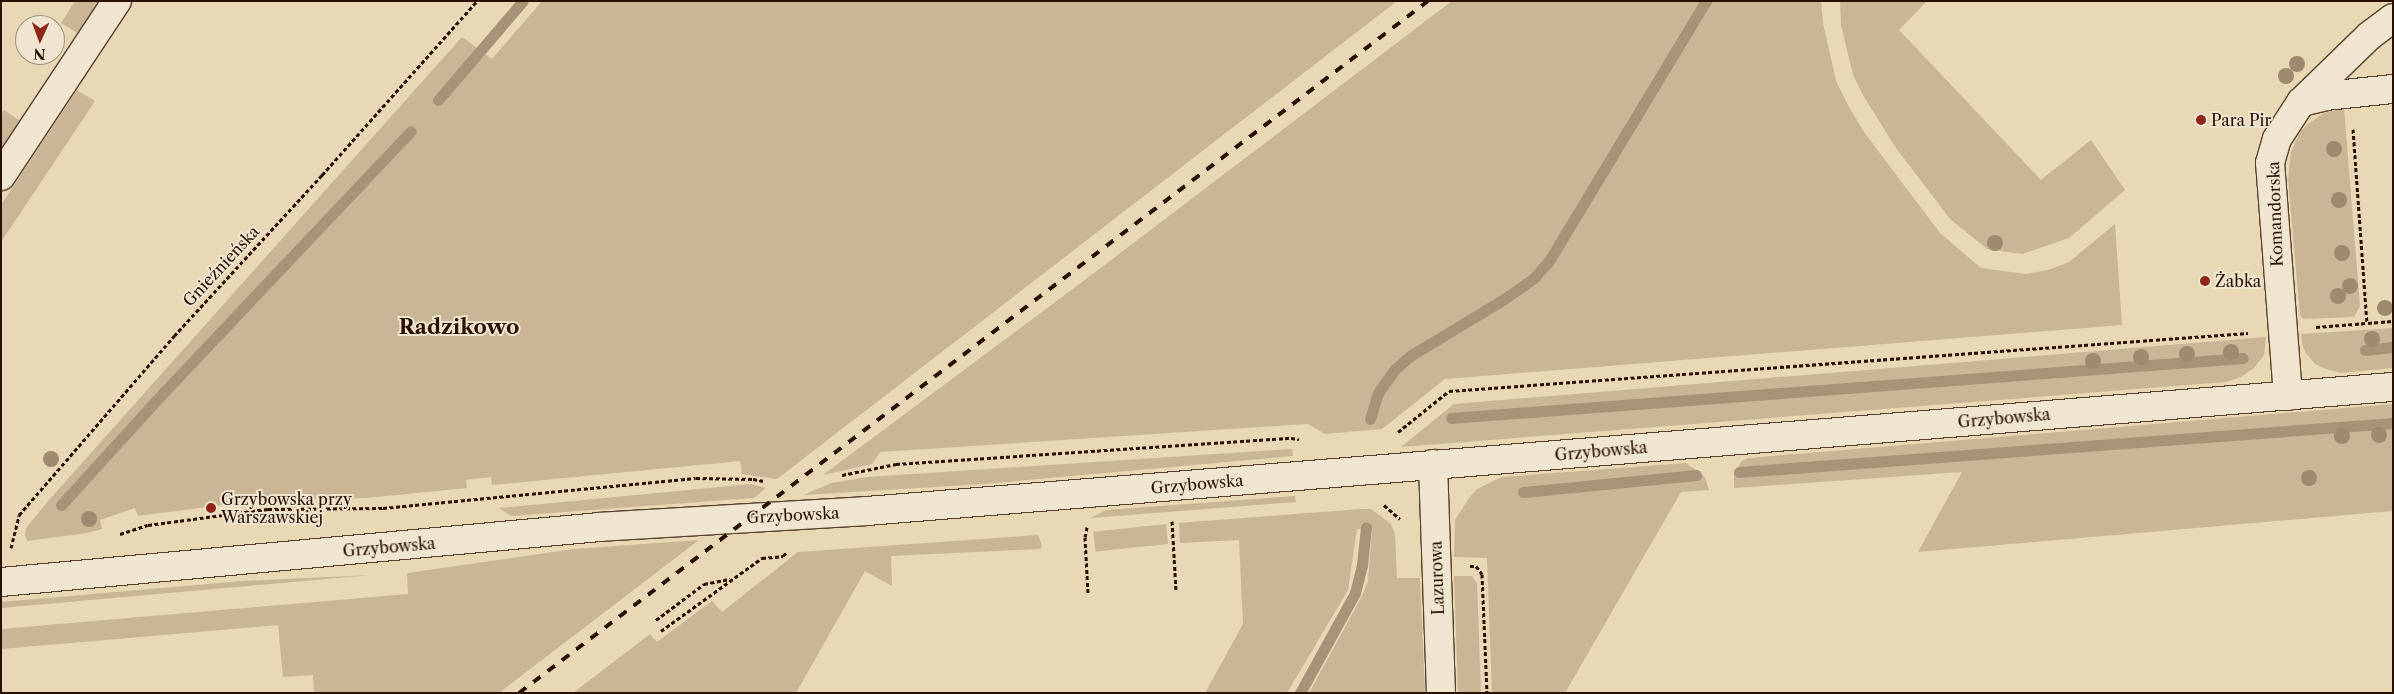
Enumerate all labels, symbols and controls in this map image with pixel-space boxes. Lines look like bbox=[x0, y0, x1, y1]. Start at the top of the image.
north arrow bbox=[15, 15, 65, 65]
text: N bbox=[33, 45, 46, 63]
place label: Para Pir bbox=[2211, 110, 2271, 130]
marker: Para Pir bbox=[2195, 114, 2207, 126]
street label: Komandorska bbox=[2264, 161, 2286, 267]
street label: Gnieźnieńska bbox=[179, 222, 263, 310]
place label: Żabka bbox=[2215, 271, 2261, 291]
marker: Żabka bbox=[2199, 275, 2211, 287]
district label: Radzikowo bbox=[399, 314, 519, 340]
street label: Grzybowska bbox=[1957, 404, 2051, 432]
street label: Grzybowska bbox=[1554, 437, 1648, 465]
street label: Grzybowska bbox=[1150, 470, 1244, 498]
place label: Grzybowska przy Warszawskiej bbox=[221, 489, 352, 527]
marker: Grzybowska przy Warszawskiej bbox=[205, 502, 217, 514]
street label: Grzybowska bbox=[746, 503, 840, 527]
street label: Grzybowska bbox=[342, 533, 436, 561]
street label: Lazurowa bbox=[1426, 541, 1448, 615]

